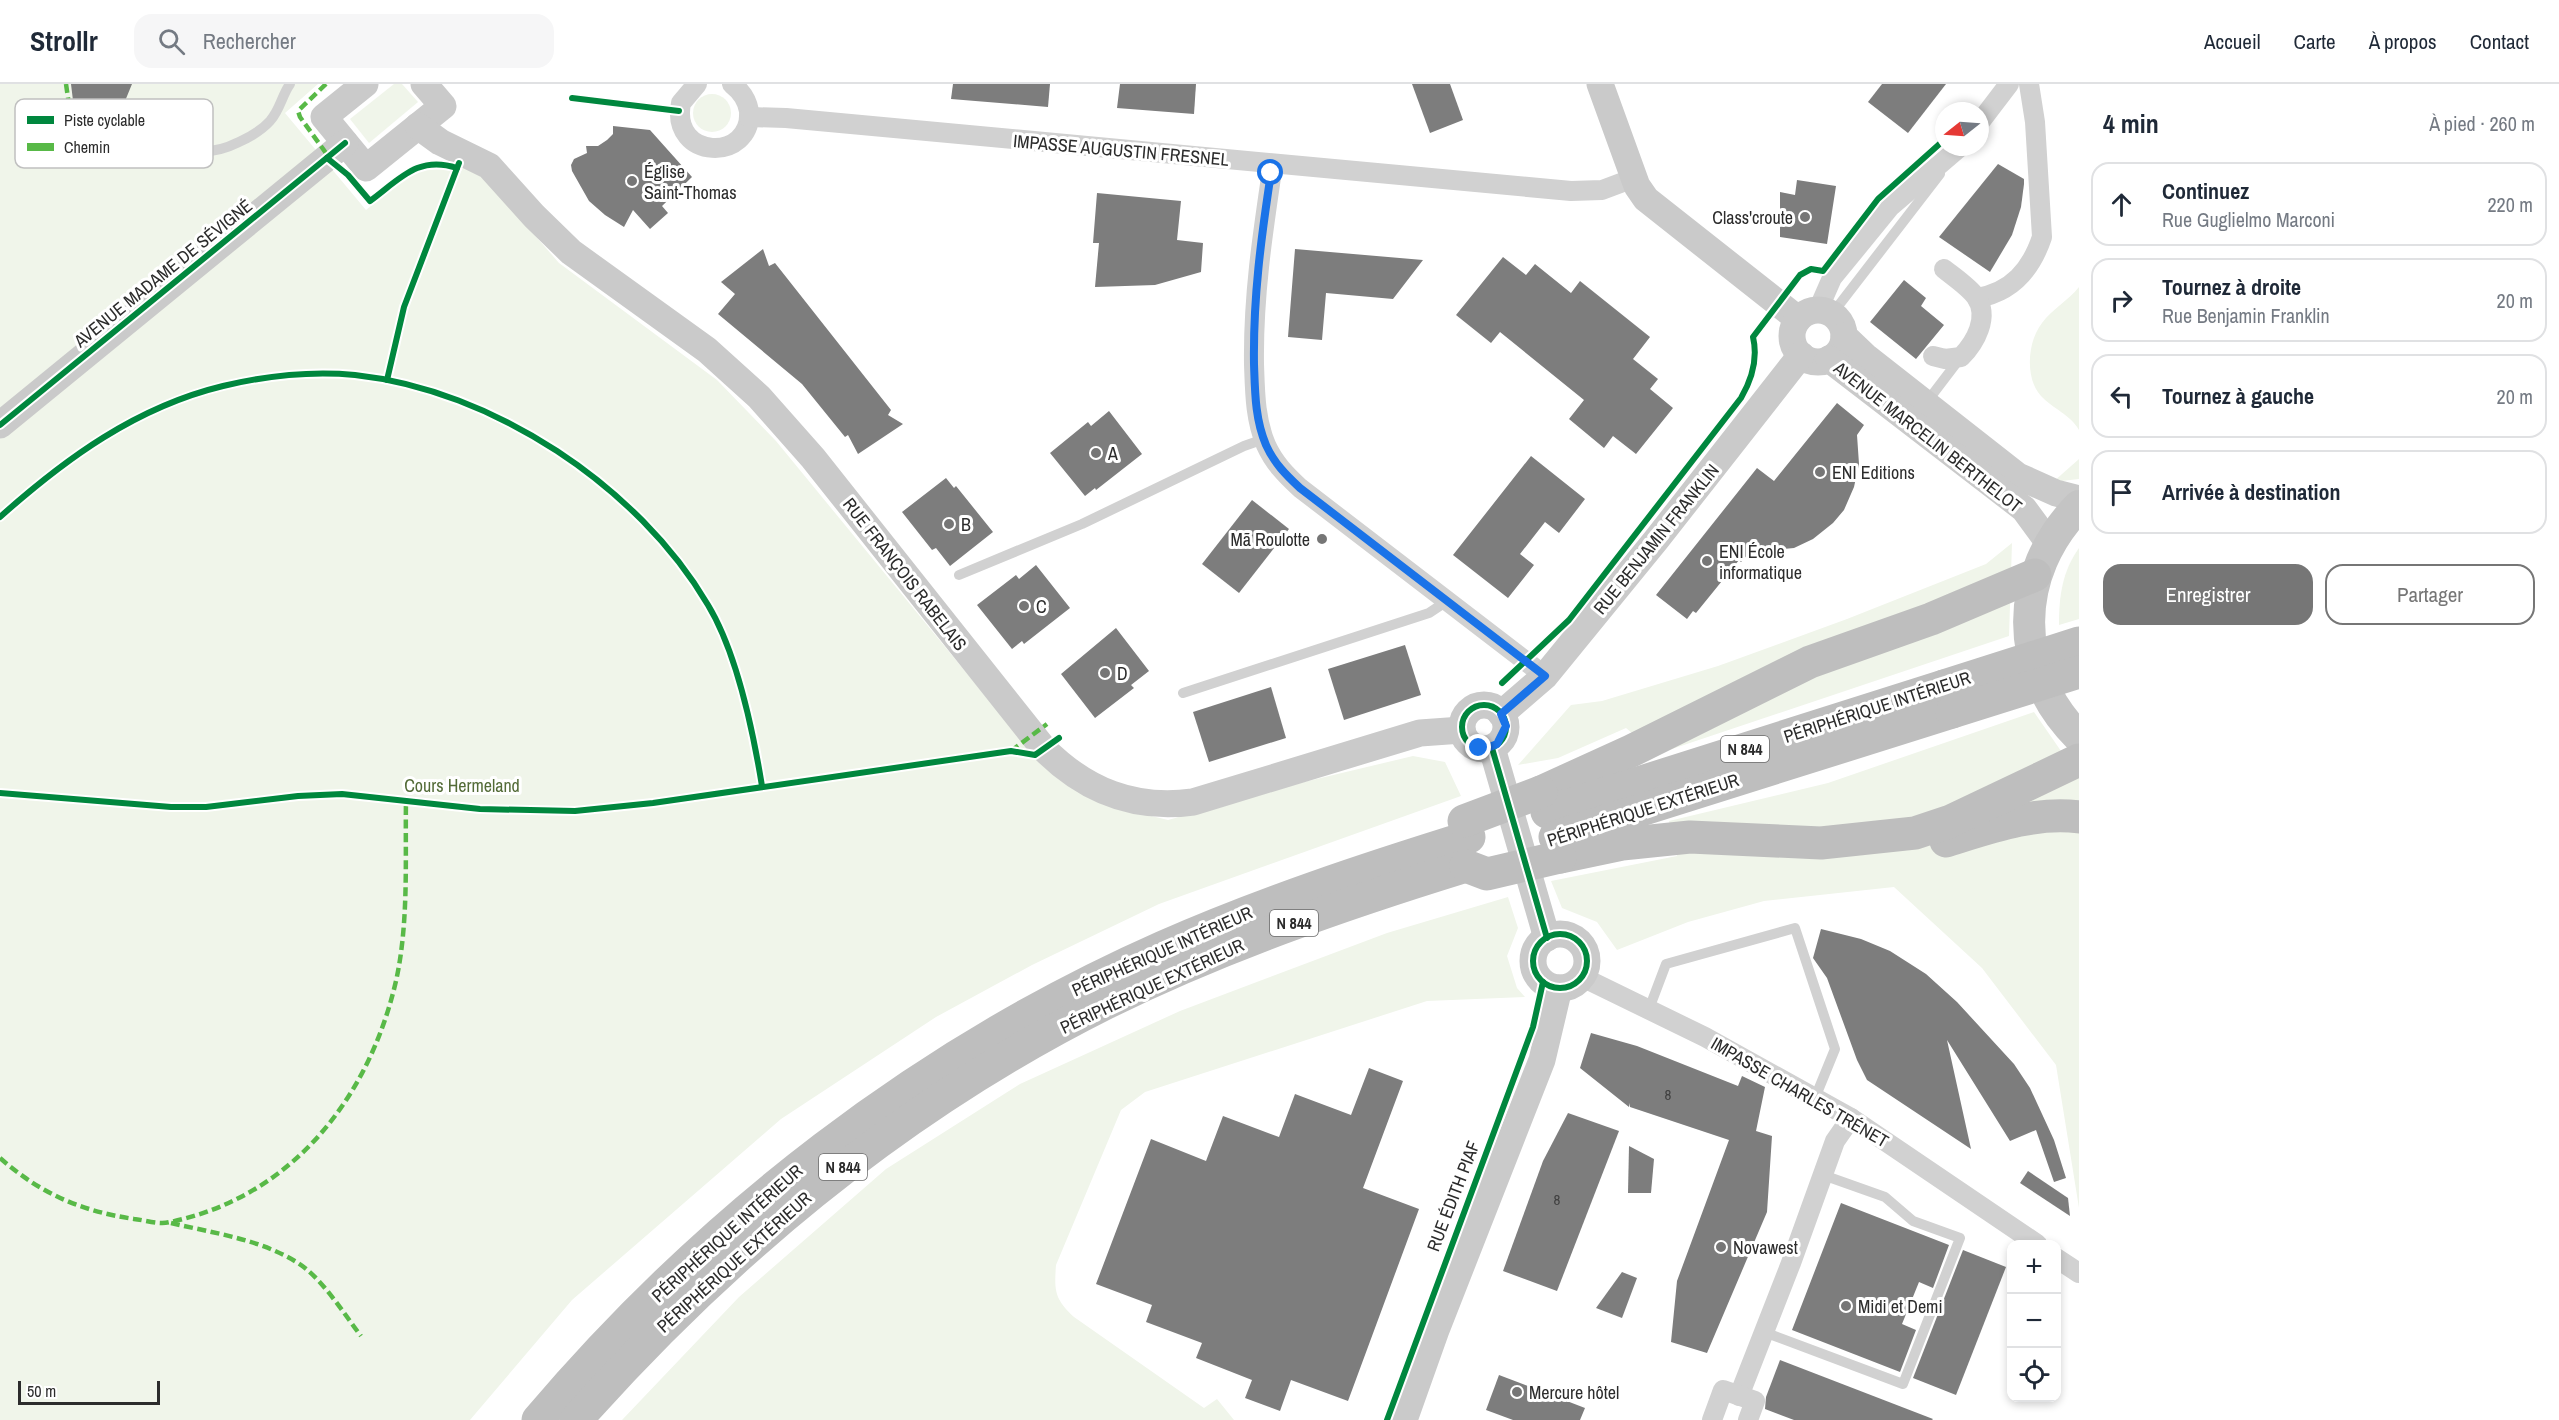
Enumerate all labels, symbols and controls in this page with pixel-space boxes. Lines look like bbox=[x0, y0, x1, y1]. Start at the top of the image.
search box bbox=[134, 14, 554, 68]
text: Strollr bbox=[30, 22, 98, 60]
icon: search bbox=[155, 25, 188, 58]
text: Rechercher bbox=[203, 26, 296, 56]
text: Accueil bbox=[2204, 27, 2261, 56]
text: Carte bbox=[2294, 27, 2336, 56]
text: À propos bbox=[2369, 27, 2437, 56]
text: Contact bbox=[2470, 27, 2529, 56]
legend bbox=[15, 99, 213, 168]
north arrow bbox=[1935, 102, 1989, 156]
text: 4 min bbox=[2103, 106, 2159, 141]
text: Piste cyclable bbox=[64, 109, 145, 131]
text: À pied · 260 m bbox=[2429, 110, 2535, 137]
street label: IMPASSE AUGUSTIN FRESNEL bbox=[1012, 128, 1230, 172]
text: Chemin bbox=[64, 136, 110, 158]
place label: Église Saint-Thomas bbox=[644, 159, 737, 205]
route start bbox=[1257, 159, 1283, 185]
marker: Église Saint-Thomas bbox=[625, 174, 639, 188]
text: Continuez bbox=[2162, 176, 2249, 206]
icon: ahead bbox=[2105, 188, 2138, 221]
text: 220 m bbox=[2487, 191, 2533, 218]
street label: AVENUE MADAME DE SÉVIGNÉ bbox=[68, 193, 257, 353]
place label: Class'croute bbox=[1712, 205, 1793, 230]
text: Rue Guglielmo Marconi bbox=[2162, 206, 2335, 233]
marker: Class'croute bbox=[1798, 210, 1812, 224]
text: Tournez à droite bbox=[2162, 272, 2301, 302]
icon: right bbox=[2105, 284, 2138, 317]
text: 20 m bbox=[2497, 287, 2533, 314]
text: Rue Benjamin Franklin bbox=[2162, 302, 2330, 329]
street label: AVENUE MARCELIN BERTHELOT bbox=[1828, 355, 2027, 518]
icon: left bbox=[2105, 380, 2138, 413]
text: Tournez à gauche bbox=[2162, 381, 2314, 411]
text: 20 m bbox=[2497, 383, 2533, 410]
place label: A bbox=[1107, 441, 1118, 466]
marker: A bbox=[1089, 446, 1103, 460]
street label: RUE BENJAMIN FRANKLIN bbox=[1587, 458, 1725, 620]
place label: ENI Editions bbox=[1832, 460, 1915, 485]
marker: ENI Editions bbox=[1813, 465, 1827, 479]
icon: arrive bbox=[2105, 476, 2138, 509]
text: Arrivée à destination bbox=[2162, 477, 2340, 507]
street label: RUE FRANÇOIS RABELAIS bbox=[837, 492, 973, 656]
place label: B bbox=[961, 512, 971, 537]
marker: B bbox=[942, 517, 956, 531]
place label: Mã Roulotte bbox=[1230, 527, 1310, 552]
marker: Mã Roulotte bbox=[1315, 532, 1329, 546]
place label: ENI École informatique bbox=[1719, 539, 1802, 585]
marker: ENI École informatique bbox=[1700, 554, 1714, 568]
button: Enregistrer bbox=[2103, 564, 2313, 625]
button: Partager bbox=[2325, 564, 2535, 625]
place label: C bbox=[1036, 594, 1047, 619]
marker: C bbox=[1017, 599, 1031, 613]
place label: D bbox=[1117, 661, 1128, 686]
street label: PÉRIPHÉRIQUE INTÉRIEUR bbox=[1780, 665, 1974, 749]
marker: D bbox=[1098, 666, 1112, 680]
route end bbox=[1465, 734, 1491, 760]
road number: N 844 bbox=[1721, 736, 1769, 762]
street label: PÉRIPHÉRIQUE EXTÉRIEUR bbox=[1544, 767, 1742, 853]
park label: Cours Hermeland bbox=[404, 773, 520, 798]
street label: PÉRIPHÉRIQUE INTÉRIEUR bbox=[1068, 900, 1257, 1002]
road number: N 844 bbox=[1270, 910, 1318, 936]
street label: PÉRIPHÉRIQUE EXTÉRIEUR bbox=[1056, 932, 1248, 1040]
street label: IMPASSE CHARLES TRÉNET bbox=[1707, 1031, 1893, 1153]
house number: 8 bbox=[1665, 1084, 1672, 1105]
street label: RUE ÉDITH PIAF bbox=[1420, 1137, 1486, 1255]
road number: N 844 bbox=[819, 1154, 867, 1180]
street label: PÉRIPHÉRIQUE INTÉRIEUR bbox=[646, 1158, 808, 1308]
street label: PÉRIPHÉRIQUE EXTÉRIEUR bbox=[651, 1186, 817, 1338]
house number: 8 bbox=[1554, 1189, 1561, 1210]
place label: Novawest bbox=[1733, 1235, 1798, 1260]
marker: Novawest bbox=[1714, 1240, 1728, 1254]
map controls bbox=[2007, 1240, 2061, 1402]
button: + bbox=[2007, 1240, 2061, 1294]
place label: Midi et Demi bbox=[1858, 1294, 1943, 1319]
button: − bbox=[2007, 1294, 2061, 1348]
marker: Midi et Demi bbox=[1839, 1299, 1853, 1313]
button: locate bbox=[2007, 1348, 2061, 1402]
scale bar bbox=[18, 1378, 160, 1406]
text: 50 m bbox=[27, 1380, 56, 1402]
place label: Mercure hôtel bbox=[1529, 1380, 1619, 1405]
marker: Mercure hôtel bbox=[1510, 1385, 1524, 1399]

